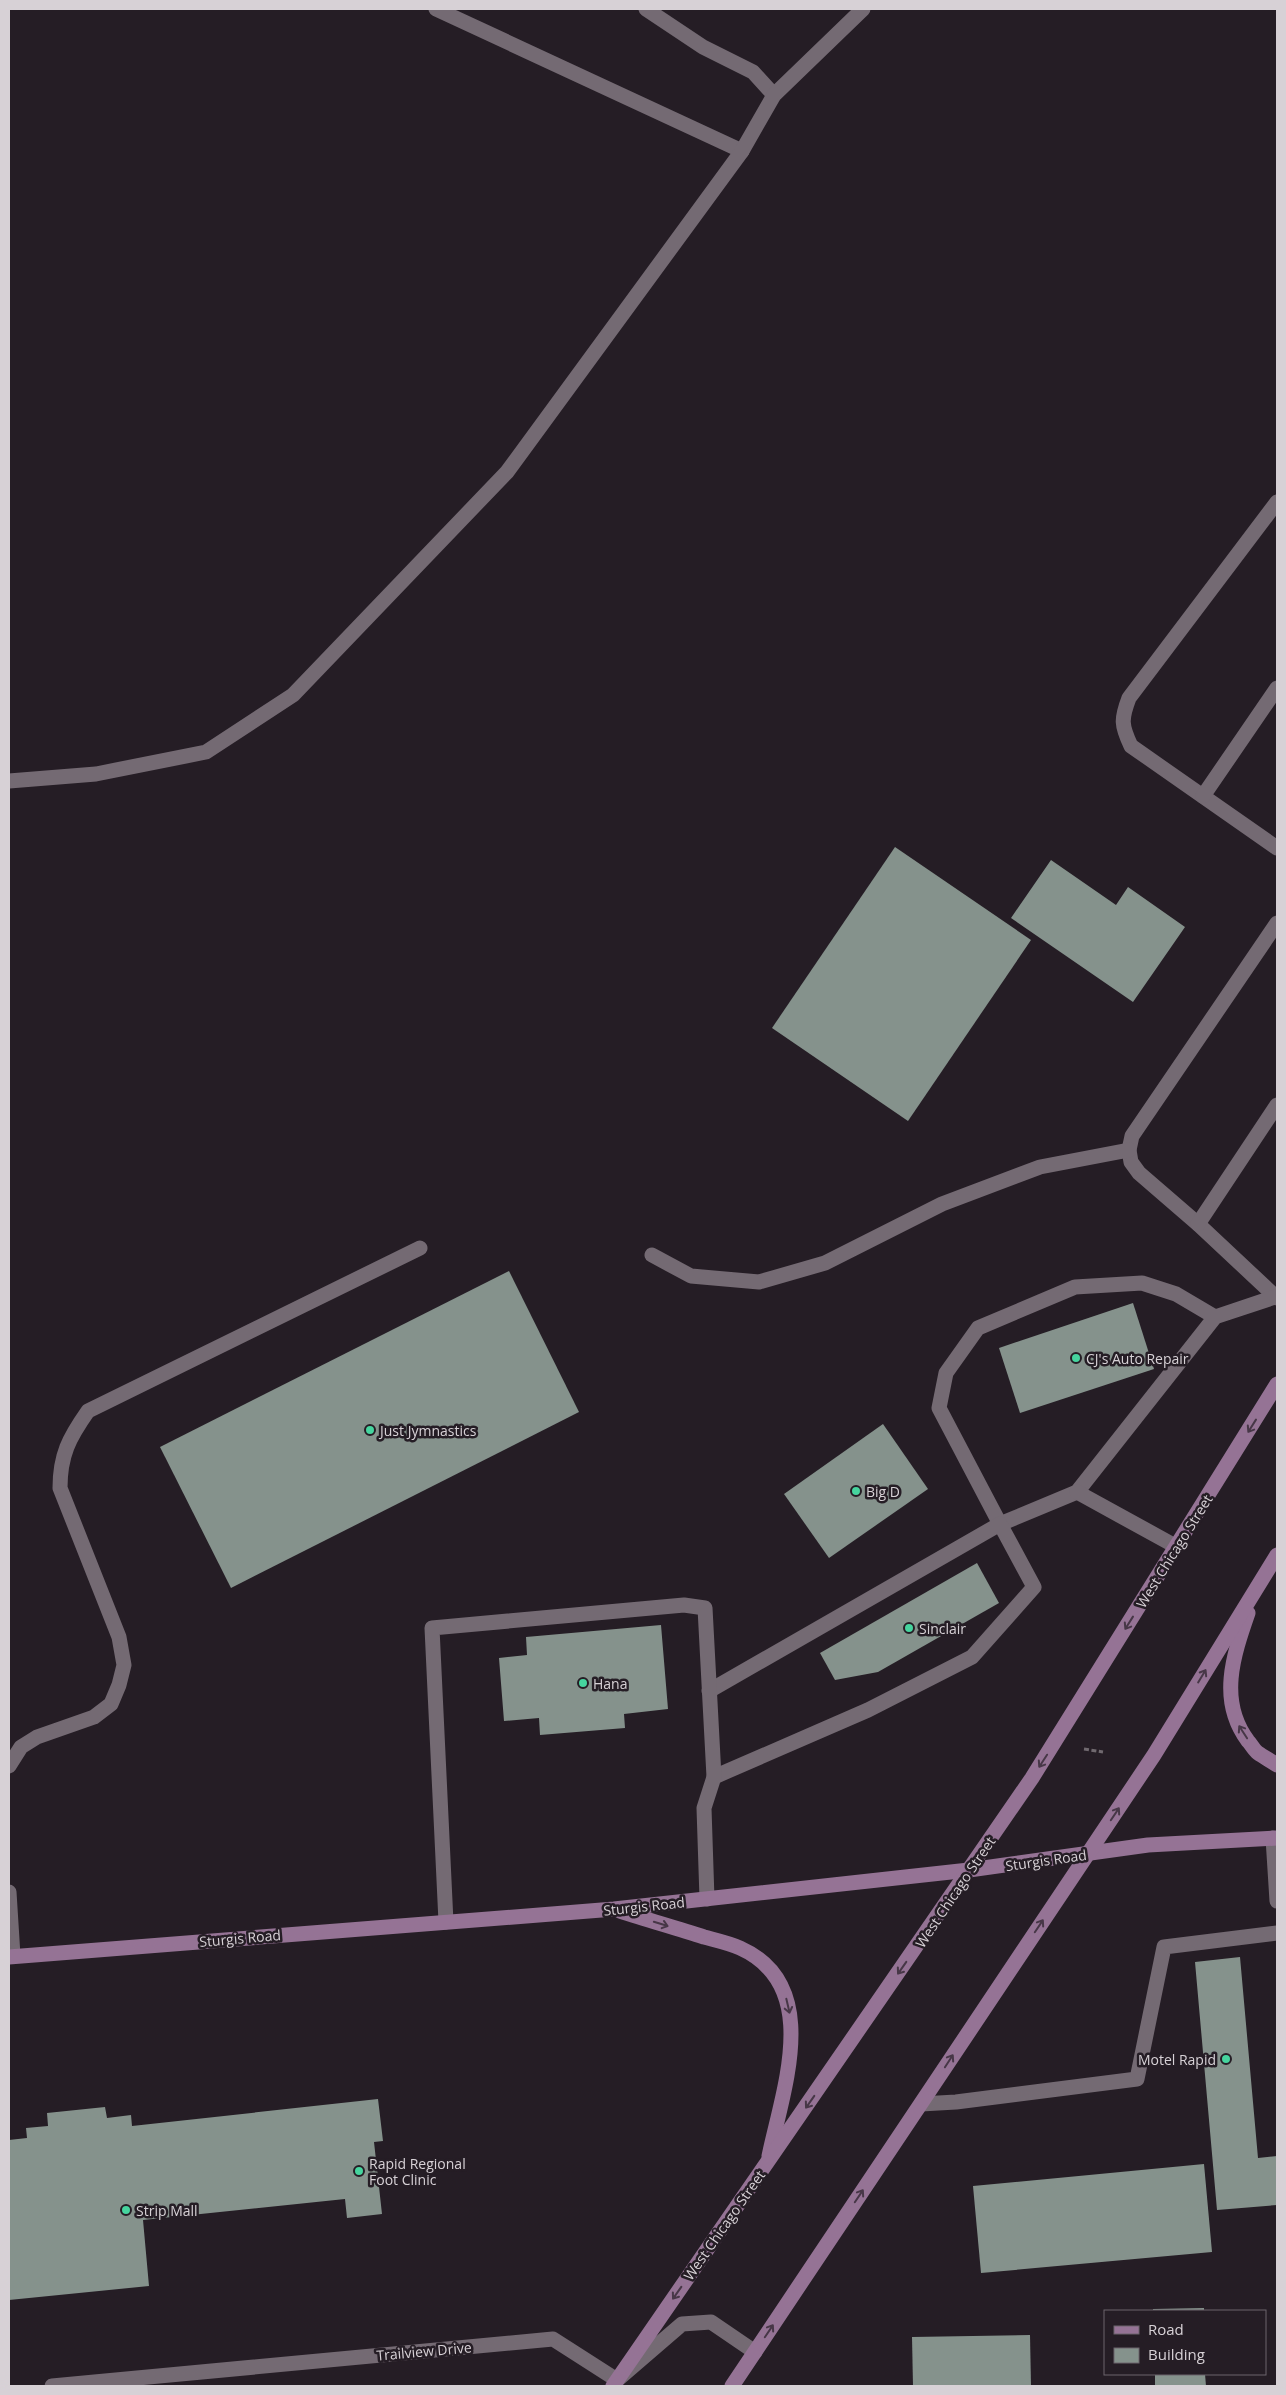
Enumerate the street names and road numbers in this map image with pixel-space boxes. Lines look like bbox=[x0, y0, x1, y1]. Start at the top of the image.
street label: West Chicago Street bbox=[1131, 1491, 1217, 1611]
street label: West Chicago Street bbox=[911, 1833, 999, 1951]
street label: Sturgis Road bbox=[1004, 1845, 1088, 1875]
street label: Sturgis Road bbox=[602, 1892, 686, 1920]
street label: Sturgis Road bbox=[198, 1925, 282, 1951]
street label: West Chicago Street bbox=[679, 2166, 769, 2284]
street label: Trailview Drive bbox=[376, 2337, 472, 2365]

